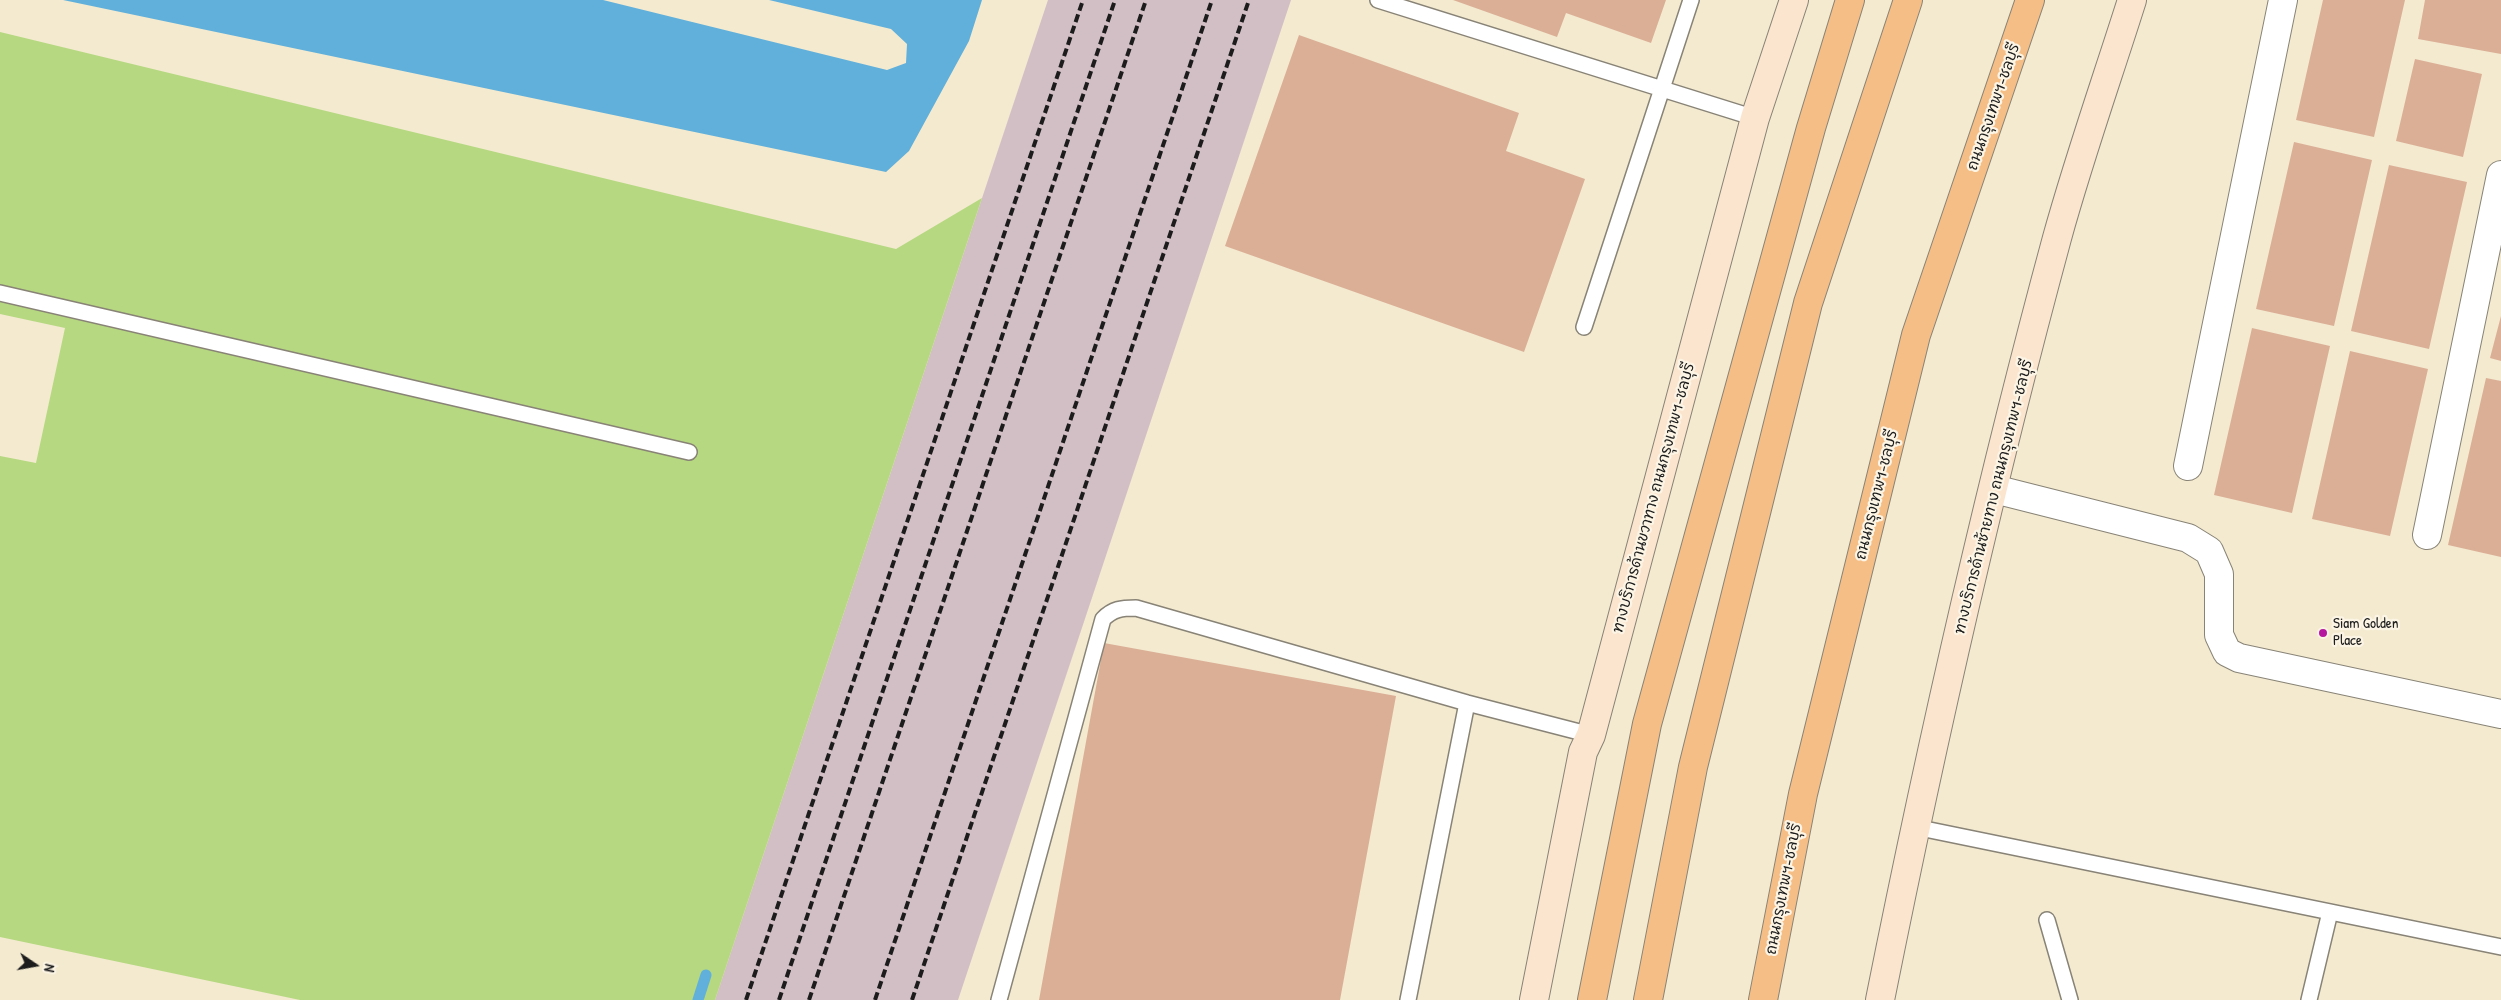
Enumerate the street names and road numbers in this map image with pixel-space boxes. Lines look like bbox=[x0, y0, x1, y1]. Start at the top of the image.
street label: ถนนกรุงเทพฯ-ชลบุรี bbox=[1964, 41, 2024, 173]
street label: ทางบริการด้านซ้ายทาง ถนนกรุงเทพฯ-ชลบุรี bbox=[1951, 358, 2037, 636]
street label: ทางบริการด้านขวาทาง ถนนกรุงเทพฯ-ชลบุรี bbox=[1609, 361, 1699, 635]
street label: ถนนกรุงเทพฯ-ชลบุรี bbox=[1852, 428, 1902, 562]
street label: ถนนกรุงเทพฯ-ชลบุรี bbox=[1762, 822, 1806, 956]

